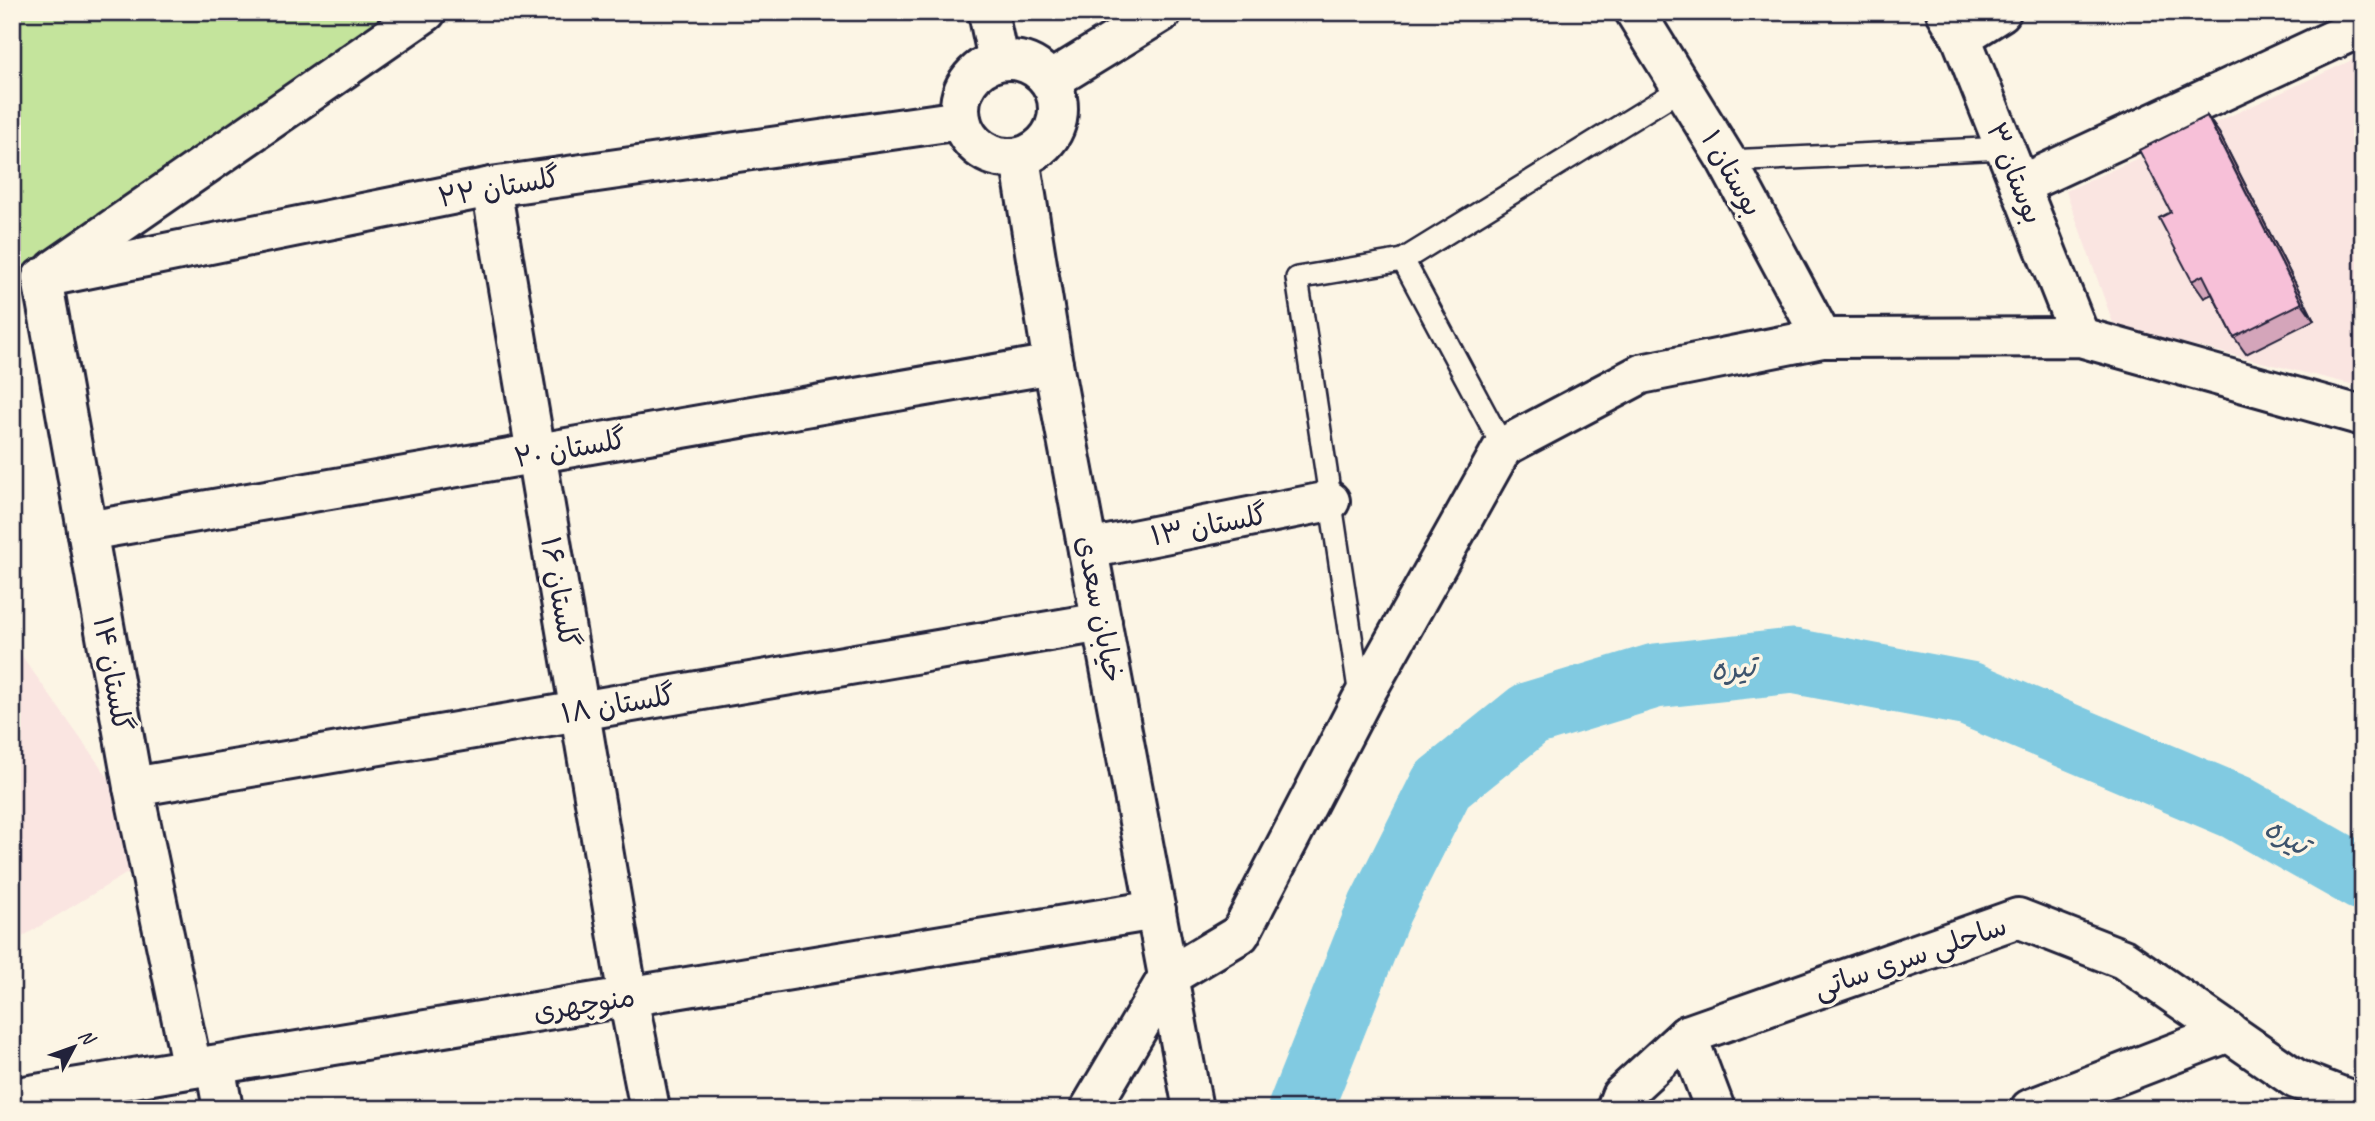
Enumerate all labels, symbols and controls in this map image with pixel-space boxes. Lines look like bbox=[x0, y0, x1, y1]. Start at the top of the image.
street label: بوستان ۳ bbox=[1979, 117, 2051, 229]
street label: بوستان ۱ bbox=[1693, 124, 1771, 222]
street label: گلستان ۲۲ bbox=[435, 159, 563, 215]
street label: گلستان ۲۰ bbox=[511, 421, 629, 475]
street label: گلستان ۱۳ bbox=[1148, 497, 1270, 553]
street label: خیابان سعدی bbox=[1069, 533, 1131, 685]
street label: گلستان ۱۶ bbox=[533, 534, 587, 650]
street label: گلستان ۱۴ bbox=[86, 614, 140, 734]
water label: تيره bbox=[1708, 646, 1763, 689]
street label: گلستان ۱۸ bbox=[558, 677, 678, 731]
water label: تيره bbox=[2258, 808, 2321, 866]
street label: ساحلی سری ساتی bbox=[1809, 908, 2011, 1006]
street label: منوچهری bbox=[531, 979, 637, 1030]
north arrow bbox=[38, 1012, 108, 1082]
text: N bbox=[73, 1024, 101, 1051]

